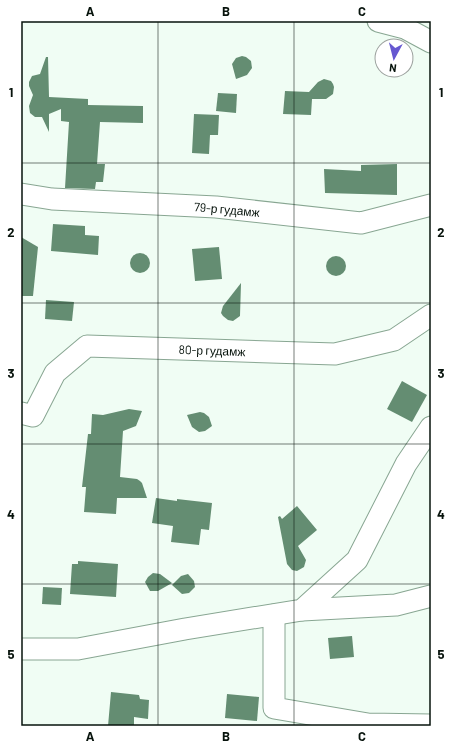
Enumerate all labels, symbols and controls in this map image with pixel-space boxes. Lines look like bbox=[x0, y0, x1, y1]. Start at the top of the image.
text: A bbox=[86, 3, 95, 19]
text: B bbox=[222, 3, 230, 19]
text: C bbox=[358, 3, 366, 19]
north arrow bbox=[374, 38, 414, 78]
text: N bbox=[388, 62, 397, 75]
text: 1 bbox=[9, 84, 13, 100]
text: 1 bbox=[439, 84, 443, 100]
street label: 79-р гудамж bbox=[194, 199, 260, 220]
text: 2 bbox=[7, 224, 15, 240]
text: 2 bbox=[437, 224, 445, 240]
street label: 80-р гудамж bbox=[178, 342, 246, 359]
text: 3 bbox=[7, 365, 15, 381]
text: 3 bbox=[437, 365, 445, 381]
text: 4 bbox=[7, 506, 15, 522]
text: 4 bbox=[437, 506, 445, 522]
text: 5 bbox=[7, 646, 15, 662]
text: 5 bbox=[437, 646, 445, 662]
text: A bbox=[86, 728, 95, 744]
text: B bbox=[222, 728, 230, 744]
text: C bbox=[358, 728, 366, 744]

